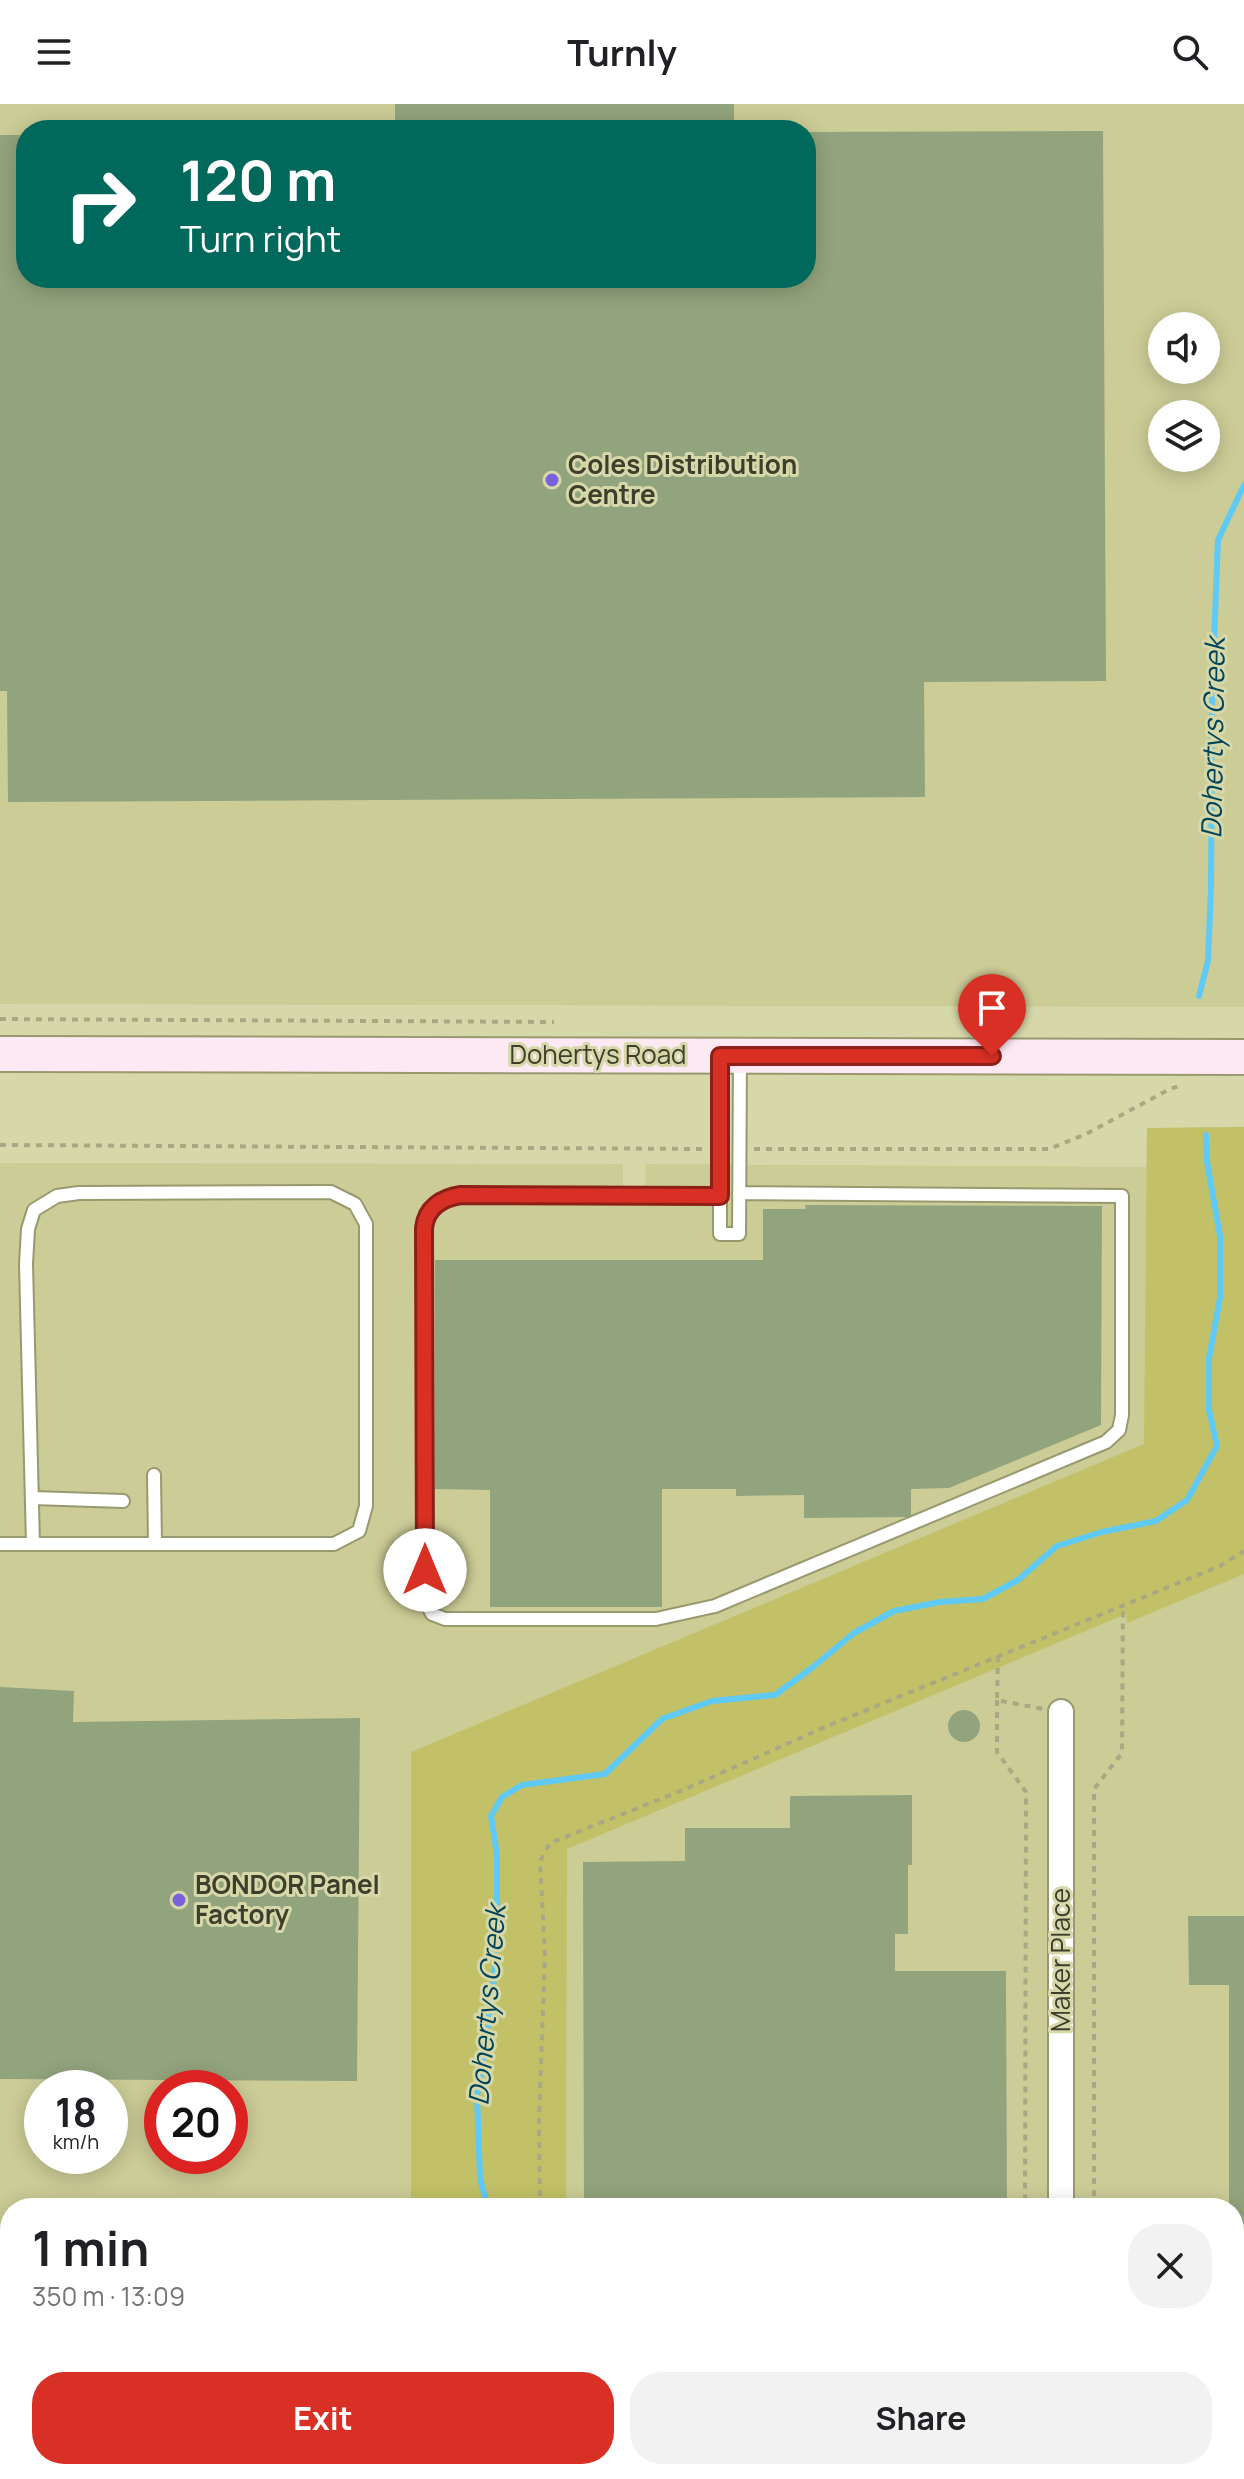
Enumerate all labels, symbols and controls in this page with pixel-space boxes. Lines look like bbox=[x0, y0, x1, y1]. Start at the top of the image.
text: Turnly bbox=[567, 28, 677, 77]
icon: menu bbox=[32, 30, 76, 74]
icon: search bbox=[1168, 30, 1212, 74]
text: 120 m bbox=[180, 141, 336, 218]
icon: right bbox=[48, 152, 152, 256]
text: Turn right bbox=[180, 214, 341, 263]
map controls bbox=[1148, 312, 1220, 472]
button: sound bbox=[1148, 312, 1220, 384]
button: layers bbox=[1148, 400, 1220, 472]
place label: Coles Distribution Centre bbox=[568, 446, 797, 512]
marker: Coles Distribution Centre bbox=[543, 471, 561, 489]
water label: Dohertys Creek bbox=[1191, 633, 1233, 839]
pin bbox=[958, 974, 1026, 1056]
icon: arrive bbox=[970, 986, 1014, 1030]
street label: Dohertys Road bbox=[509, 1036, 687, 1072]
position arrow bbox=[383, 1528, 467, 1612]
place label: BONDOR Panel Factory bbox=[195, 1866, 380, 1932]
street label: Maker Place bbox=[1042, 1888, 1078, 2032]
marker: BONDOR Panel Factory bbox=[170, 1891, 188, 1909]
water label: Dohertys Creek bbox=[458, 1899, 514, 2107]
speed limit sign: 20 bbox=[144, 2070, 248, 2174]
text: 18 bbox=[55, 2084, 97, 2139]
text: km/h bbox=[53, 2128, 99, 2155]
text: 1 min bbox=[32, 2215, 149, 2280]
button: close bbox=[1128, 2224, 1212, 2308]
text: 350 m · 13:09 bbox=[32, 2278, 185, 2314]
button: Exit bbox=[32, 2372, 614, 2464]
button: Share bbox=[630, 2372, 1212, 2464]

